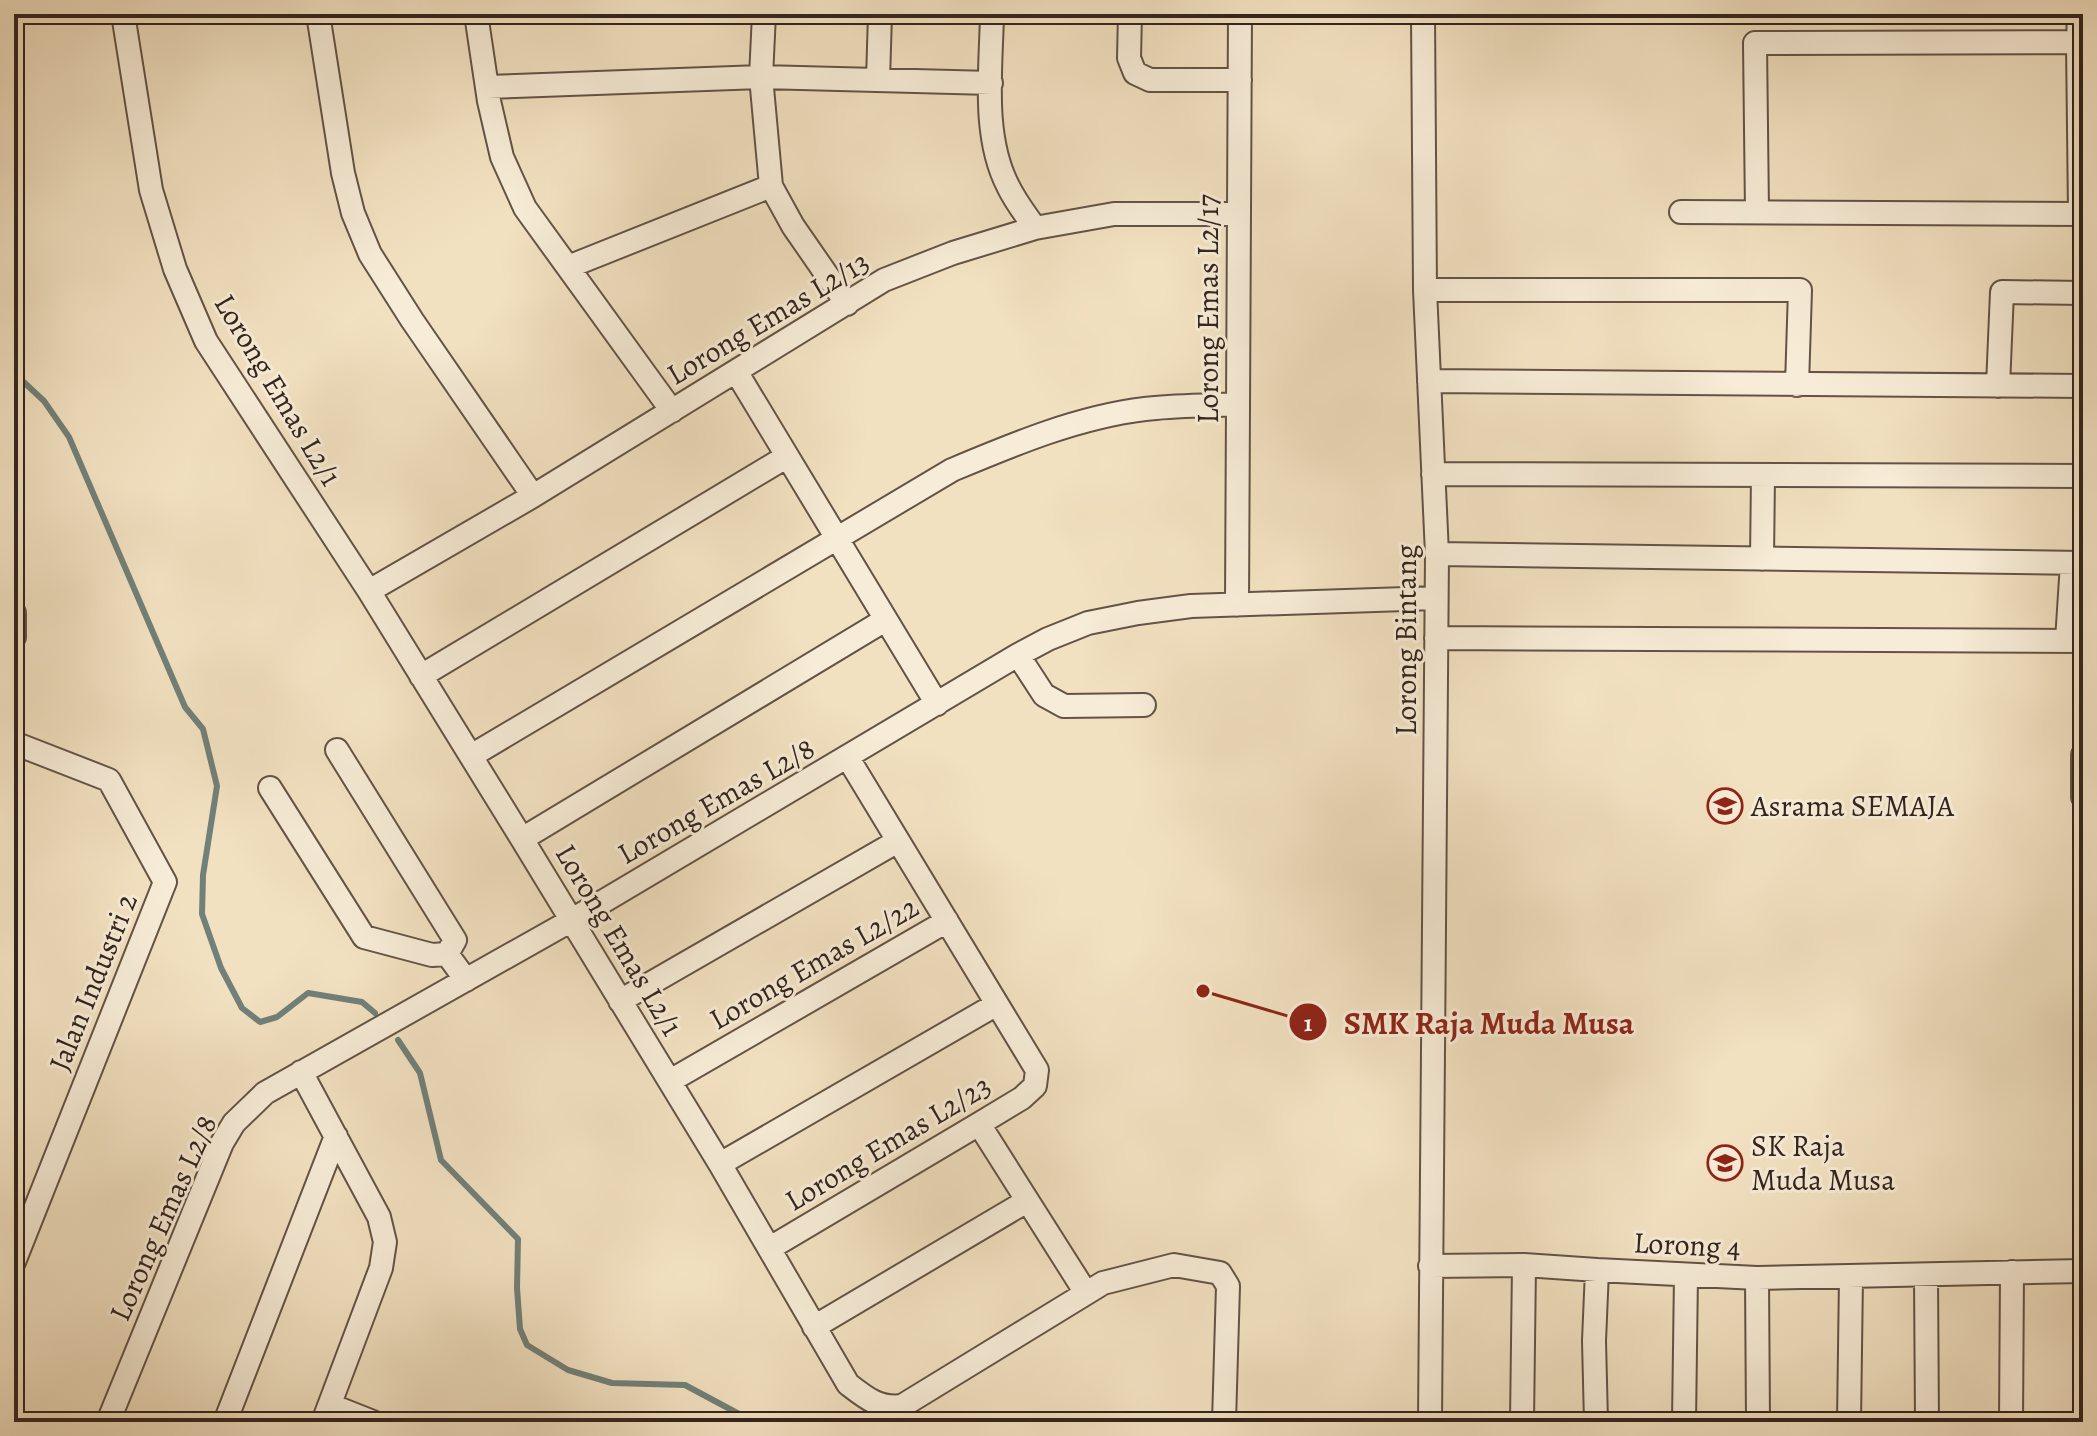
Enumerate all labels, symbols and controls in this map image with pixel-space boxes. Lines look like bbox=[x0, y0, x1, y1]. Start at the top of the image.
street label: Lorong Emas L2/17 bbox=[1188, 194, 1228, 424]
street label: Lorong Emas L2/13 bbox=[659, 242, 877, 394]
street label: Lorong Emas L2/1 bbox=[205, 287, 351, 493]
street label: Lorong Bintang bbox=[1386, 544, 1426, 736]
street label: Lorong Emas L2/8 bbox=[610, 728, 822, 874]
place label: Asrama SEMAJA bbox=[1750, 786, 1954, 826]
school or university icon: Asrama SEMAJA bbox=[1706, 787, 1744, 825]
street label: Lorong Emas L2/1 bbox=[546, 837, 692, 1043]
street label: Jalan Industri 2 bbox=[39, 887, 147, 1077]
street label: Lorong Emas L2/22 bbox=[702, 887, 926, 1039]
callout: SMK Raja Muda Musa bbox=[1288, 994, 1650, 1050]
text: SMK Raja Muda Musa bbox=[1344, 1001, 1635, 1045]
text: 1 bbox=[1304, 1007, 1313, 1039]
street label: Lorong Emas L2/23 bbox=[778, 1066, 998, 1220]
street label: Lorong Emas L2/8 bbox=[100, 1109, 226, 1327]
place label: SK Raja Muda Musa bbox=[1751, 1126, 1895, 1200]
school or university icon: SK Raja Muda Musa bbox=[1706, 1144, 1744, 1182]
street label: Lorong 4 bbox=[1632, 1222, 1742, 1268]

